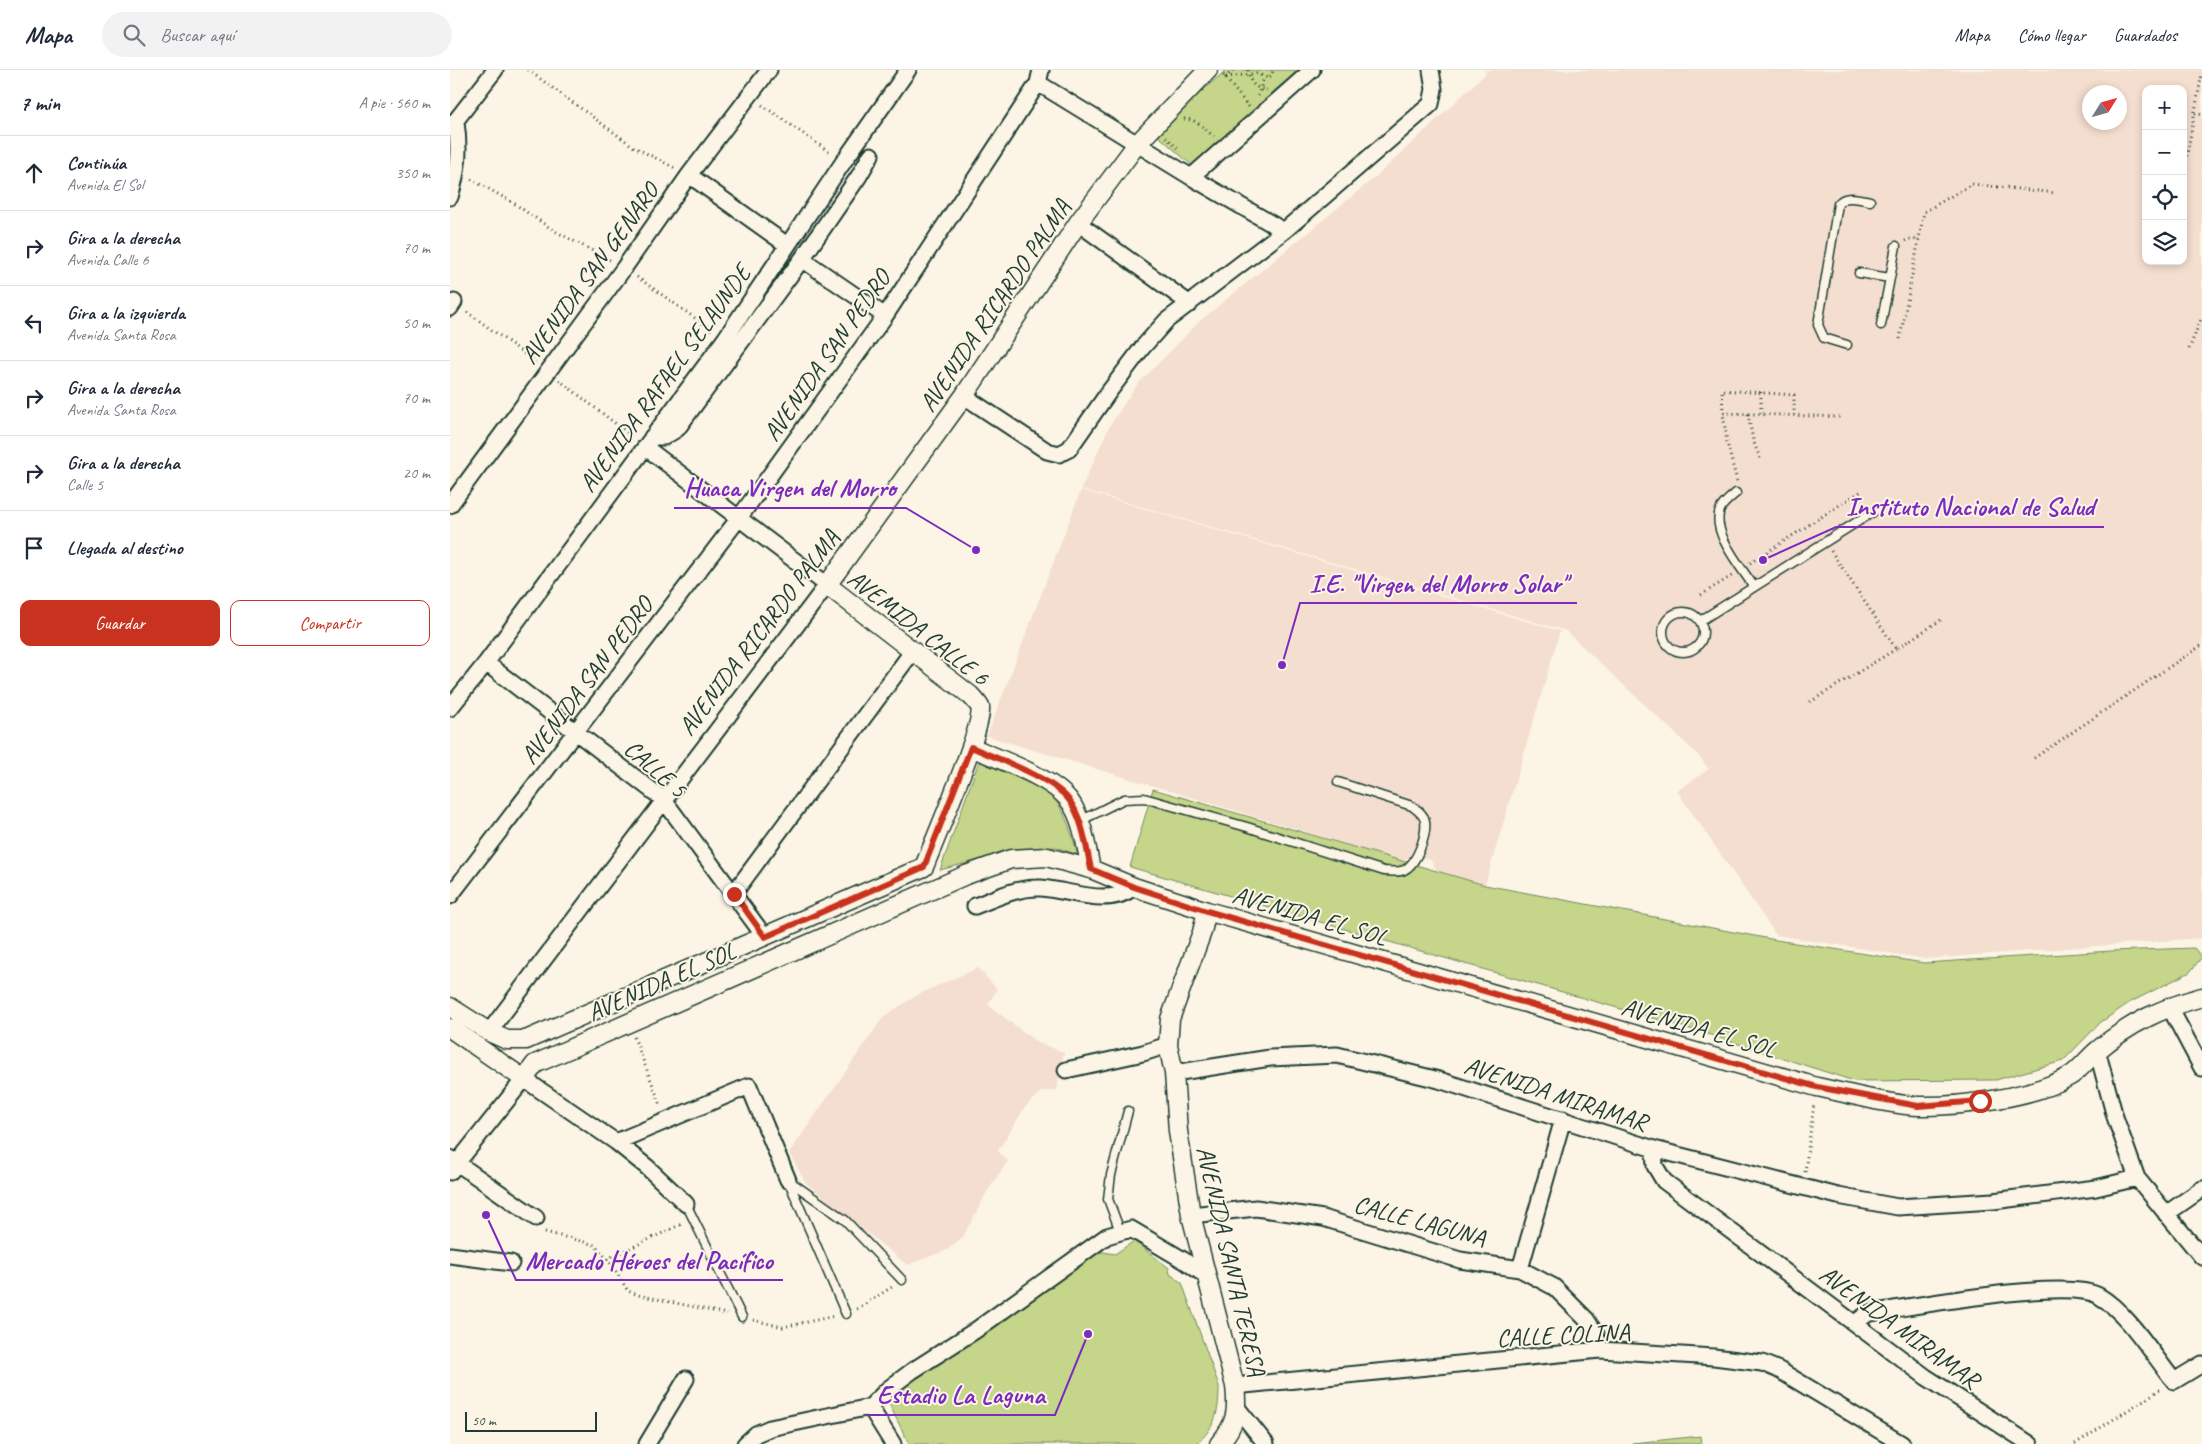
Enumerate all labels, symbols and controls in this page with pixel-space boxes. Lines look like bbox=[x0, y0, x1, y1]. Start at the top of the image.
search box bbox=[102, 12, 452, 57]
text: Mapa bbox=[25, 20, 72, 50]
icon: search bbox=[120, 21, 148, 49]
text: Buscar aquí bbox=[160, 23, 235, 47]
text: Mapa bbox=[1955, 24, 1990, 46]
text: Cómo llegar bbox=[2018, 24, 2086, 46]
text: Guardados bbox=[2114, 24, 2177, 46]
north arrow bbox=[2082, 85, 2127, 130]
map controls bbox=[2142, 85, 2187, 265]
button: + bbox=[2142, 85, 2187, 130]
text: 7 min bbox=[20, 90, 60, 116]
text: A pie · 560 m bbox=[359, 93, 430, 113]
button: − bbox=[2142, 130, 2187, 175]
text: Continúa bbox=[67, 151, 126, 175]
icon: ahead bbox=[20, 159, 48, 187]
text: 350 m bbox=[396, 163, 430, 183]
text: Avenida El Sol bbox=[67, 175, 143, 195]
street label: AVENIDA SAN GENARO bbox=[513, 175, 668, 370]
button: locate bbox=[2142, 175, 2187, 220]
street label: AVENIDA RICARDO PALMA bbox=[912, 193, 1078, 418]
button: layers bbox=[2142, 220, 2187, 265]
text: Gira a la derecha bbox=[67, 226, 180, 250]
icon: right bbox=[20, 234, 48, 262]
text: 70 m bbox=[403, 238, 430, 258]
text: Avenida Calle 6 bbox=[67, 250, 149, 270]
street label: AVENIDA RAFAEL SELAUNDE bbox=[572, 256, 760, 499]
street label: AVENIDA SAN PEDRO bbox=[756, 262, 899, 447]
text: Gira a la izquierda bbox=[67, 301, 185, 325]
icon: left bbox=[20, 309, 48, 337]
text: 50 m bbox=[403, 313, 430, 333]
text: Avenida Santa Rosa bbox=[67, 325, 176, 345]
text: Gira a la derecha bbox=[67, 376, 180, 400]
icon: right bbox=[20, 384, 48, 412]
text: 70 m bbox=[403, 388, 430, 408]
text: Avenida Santa Rosa bbox=[67, 400, 176, 420]
text: Gira a la derecha bbox=[67, 451, 180, 475]
icon: right bbox=[20, 459, 48, 487]
text: 20 m bbox=[403, 463, 430, 483]
callout: Huaca Virgen del Morro bbox=[674, 467, 906, 508]
text: Huaca Virgen del Morro bbox=[684, 471, 899, 504]
text: Calle 5 bbox=[67, 475, 103, 495]
callout: Instituto Nacional de Salud bbox=[1836, 486, 2104, 527]
text: Instituto Nacional de Salud bbox=[1846, 490, 2099, 523]
street label: AVENIDA RICARDO PALMA bbox=[671, 523, 847, 742]
icon: arrive bbox=[20, 534, 48, 562]
text: Llegada al destino bbox=[67, 536, 183, 560]
street label: AVEMIDA CALLE 6 bbox=[841, 562, 996, 694]
callout: I.E. "Virgen del Morro Solar" bbox=[1300, 562, 1577, 603]
text: I.E. "Virgen del Morro Solar" bbox=[1309, 567, 1573, 600]
street label: AVENIDA SAN PEDRO bbox=[513, 588, 662, 771]
button: Guardar bbox=[20, 600, 220, 646]
button: Compartir bbox=[230, 600, 430, 646]
street label: CALLE 5 bbox=[617, 733, 695, 806]
street label: AVENIDA EL SOL bbox=[1229, 879, 1391, 953]
route end bbox=[723, 883, 746, 906]
street label: AVENIDA EL SOL bbox=[582, 935, 741, 1029]
street label: AVENIDA EL SOL bbox=[1618, 991, 1780, 1065]
street label: AVENIDA MIRAMAR bbox=[1460, 1049, 1654, 1139]
route start bbox=[1969, 1090, 1992, 1113]
street label: AVENIDA SANTA TERESA bbox=[1189, 1143, 1273, 1380]
street label: CALLE LAGUNA bbox=[1350, 1188, 1490, 1254]
callout: Mercado Héroes del Pacífico bbox=[516, 1239, 783, 1280]
text: Mercado Héroes del Pacífico bbox=[525, 1244, 774, 1277]
street label: AVENIDA MIRAMAR bbox=[1813, 1258, 1988, 1397]
street label: CALLE COLINA bbox=[1496, 1316, 1631, 1354]
callout: Estadio La Laguna bbox=[867, 1374, 1055, 1415]
text: Estadio La Laguna bbox=[877, 1378, 1047, 1411]
scale bar bbox=[465, 1409, 598, 1432]
text: 50 m bbox=[472, 1412, 496, 1429]

